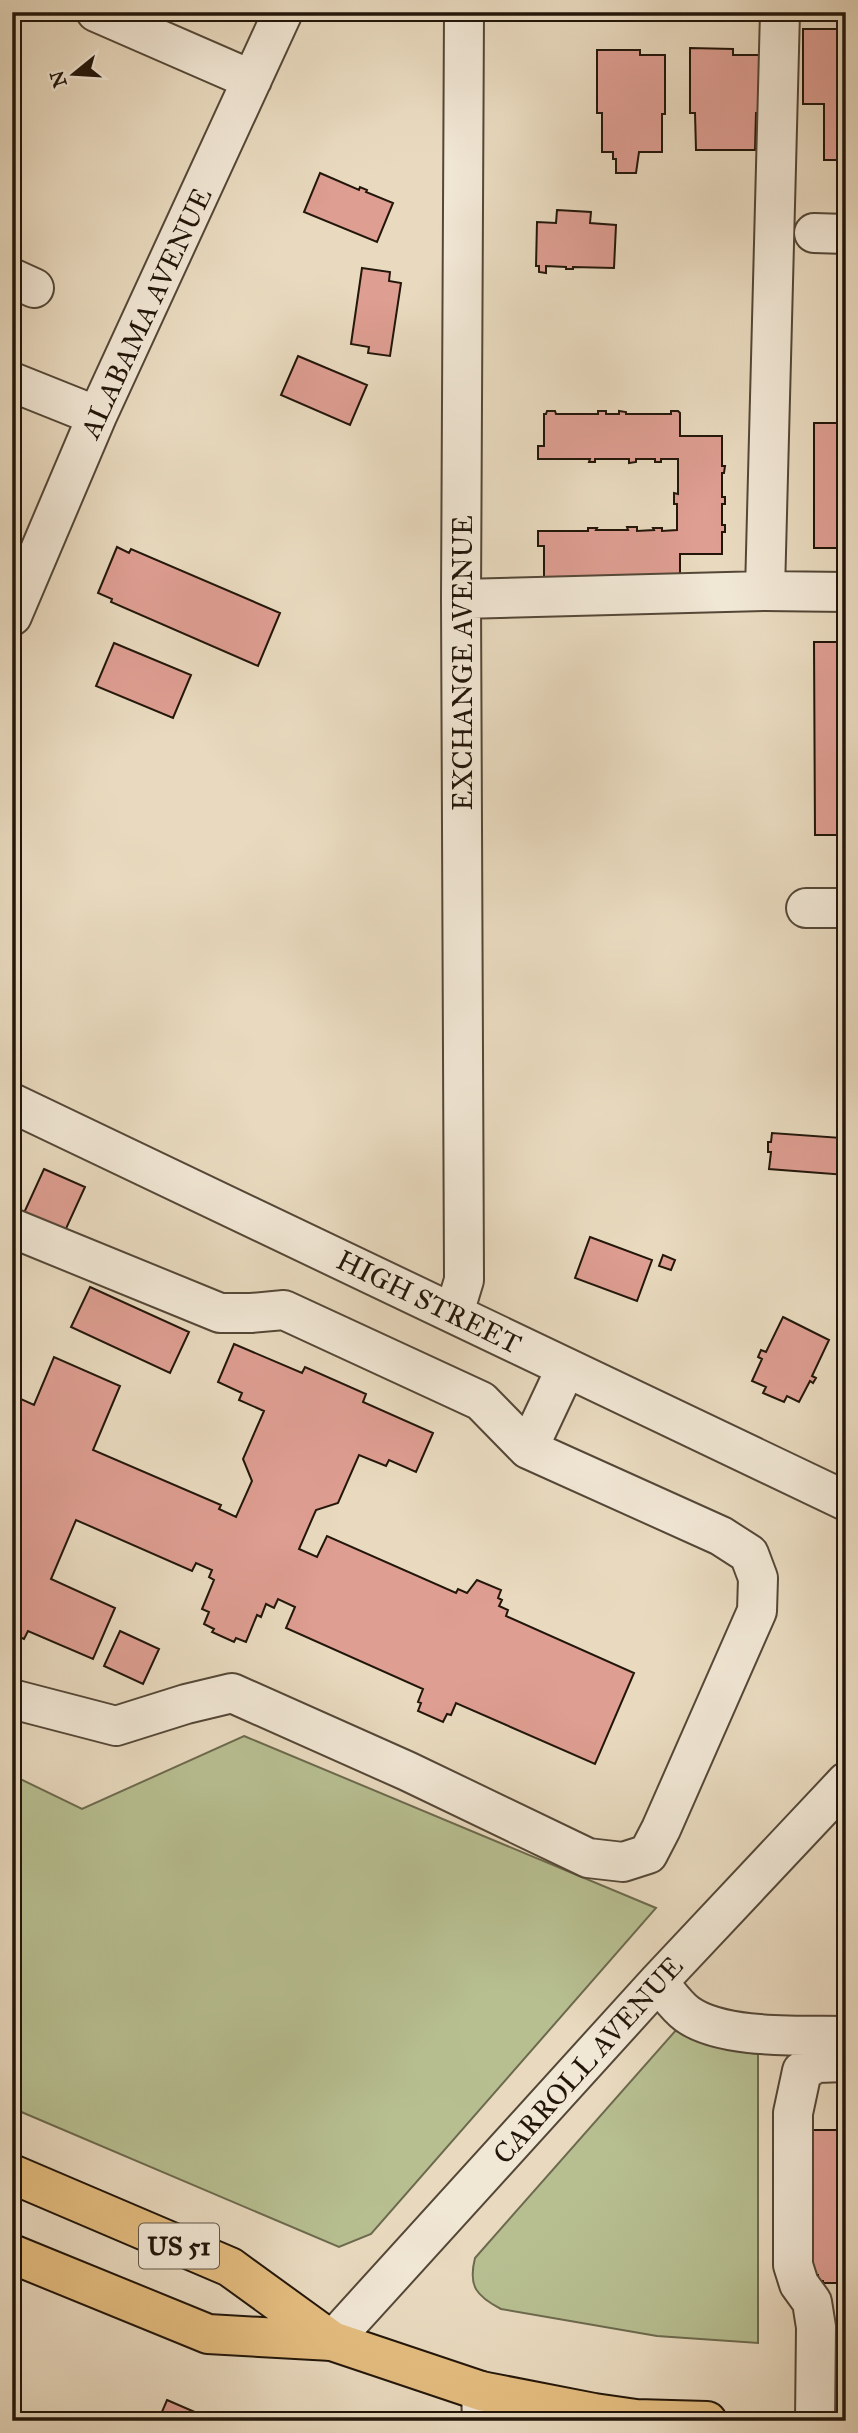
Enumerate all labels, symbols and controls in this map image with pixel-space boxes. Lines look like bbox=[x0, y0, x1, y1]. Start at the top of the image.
north arrow bbox=[38, 38, 108, 108]
text: N bbox=[45, 68, 72, 90]
street label: ALABAMA AVENUE bbox=[72, 182, 219, 445]
street label: EXCHANGE AVENUE bbox=[445, 515, 480, 811]
street label: HIGH STREET bbox=[331, 1242, 527, 1362]
street label: CARROLL AVENUE bbox=[486, 1949, 690, 2171]
road number: US 51 bbox=[139, 2224, 219, 2268]

